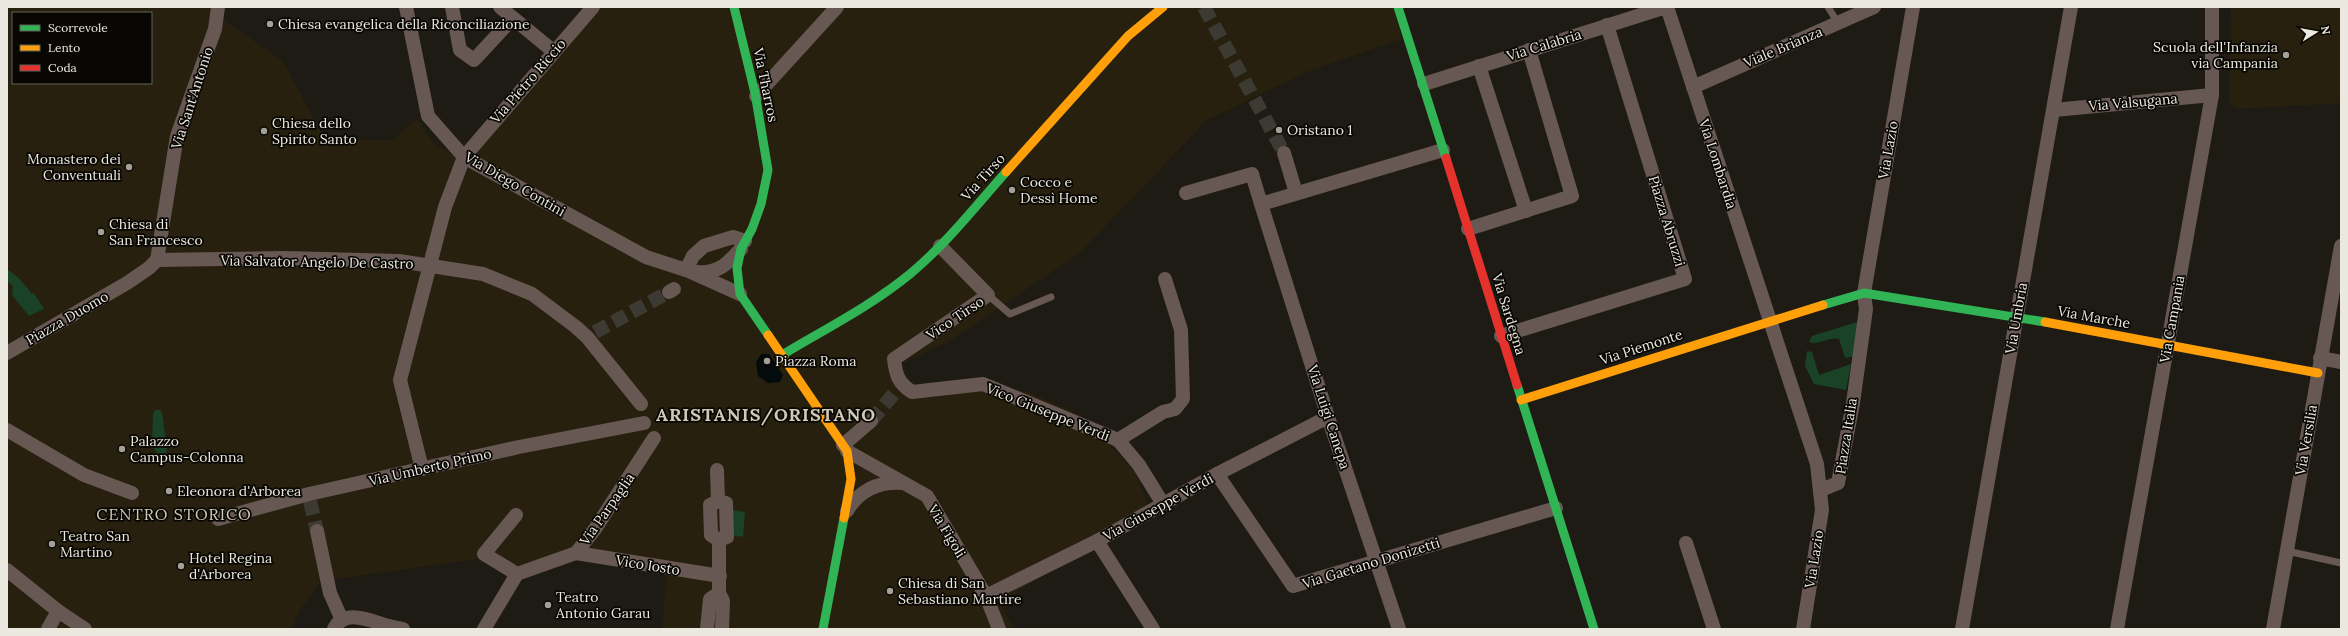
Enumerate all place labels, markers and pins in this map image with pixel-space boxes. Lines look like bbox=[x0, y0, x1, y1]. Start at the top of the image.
place label: Chiesa evangelica della Riconciliazione bbox=[278, 15, 530, 33]
marker: Chiesa evangelica della Riconciliazione bbox=[265, 19, 275, 29]
place label: Scuola dell'Infanzia via Campania bbox=[2153, 38, 2278, 72]
marker: Scuola dell'Infanzia via Campania bbox=[2281, 50, 2291, 60]
place label: Chiesa dello Spirito Santo bbox=[272, 114, 357, 148]
place label: Oristano 1 bbox=[1287, 121, 1353, 139]
marker: Oristano 1 bbox=[1274, 125, 1284, 135]
marker: Chiesa dello Spirito Santo bbox=[259, 126, 269, 136]
place label: Monastero dei Conventuali bbox=[27, 150, 121, 184]
marker: Monastero dei Conventuali bbox=[124, 162, 134, 172]
place label: Cocco e Dessì Home bbox=[1020, 173, 1098, 207]
marker: Cocco e Dessì Home bbox=[1007, 185, 1017, 195]
place label: Chiesa di San Francesco bbox=[109, 215, 203, 249]
marker: Chiesa di San Francesco bbox=[96, 227, 106, 237]
place label: Piazza Roma bbox=[775, 352, 856, 370]
marker: Piazza Roma bbox=[762, 356, 772, 366]
place label: Palazzo Campus-Colonna bbox=[130, 432, 244, 466]
marker: Palazzo Campus-Colonna bbox=[117, 444, 127, 454]
place label: Eleonora d'Arborea bbox=[177, 482, 301, 500]
marker: Eleonora d'Arborea bbox=[164, 486, 174, 496]
place label: Teatro San Martino bbox=[60, 527, 130, 561]
marker: Teatro San Martino bbox=[47, 539, 57, 549]
place label: Hotel Regina d'Arborea bbox=[189, 549, 272, 583]
marker: Hotel Regina d'Arborea bbox=[176, 561, 186, 571]
place label: Chiesa di San Sebastiano Martire bbox=[898, 574, 1022, 608]
marker: Chiesa di San Sebastiano Martire bbox=[885, 586, 895, 596]
place label: Teatro Antonio Garau bbox=[555, 588, 650, 622]
marker: Teatro Antonio Garau bbox=[543, 600, 553, 610]

